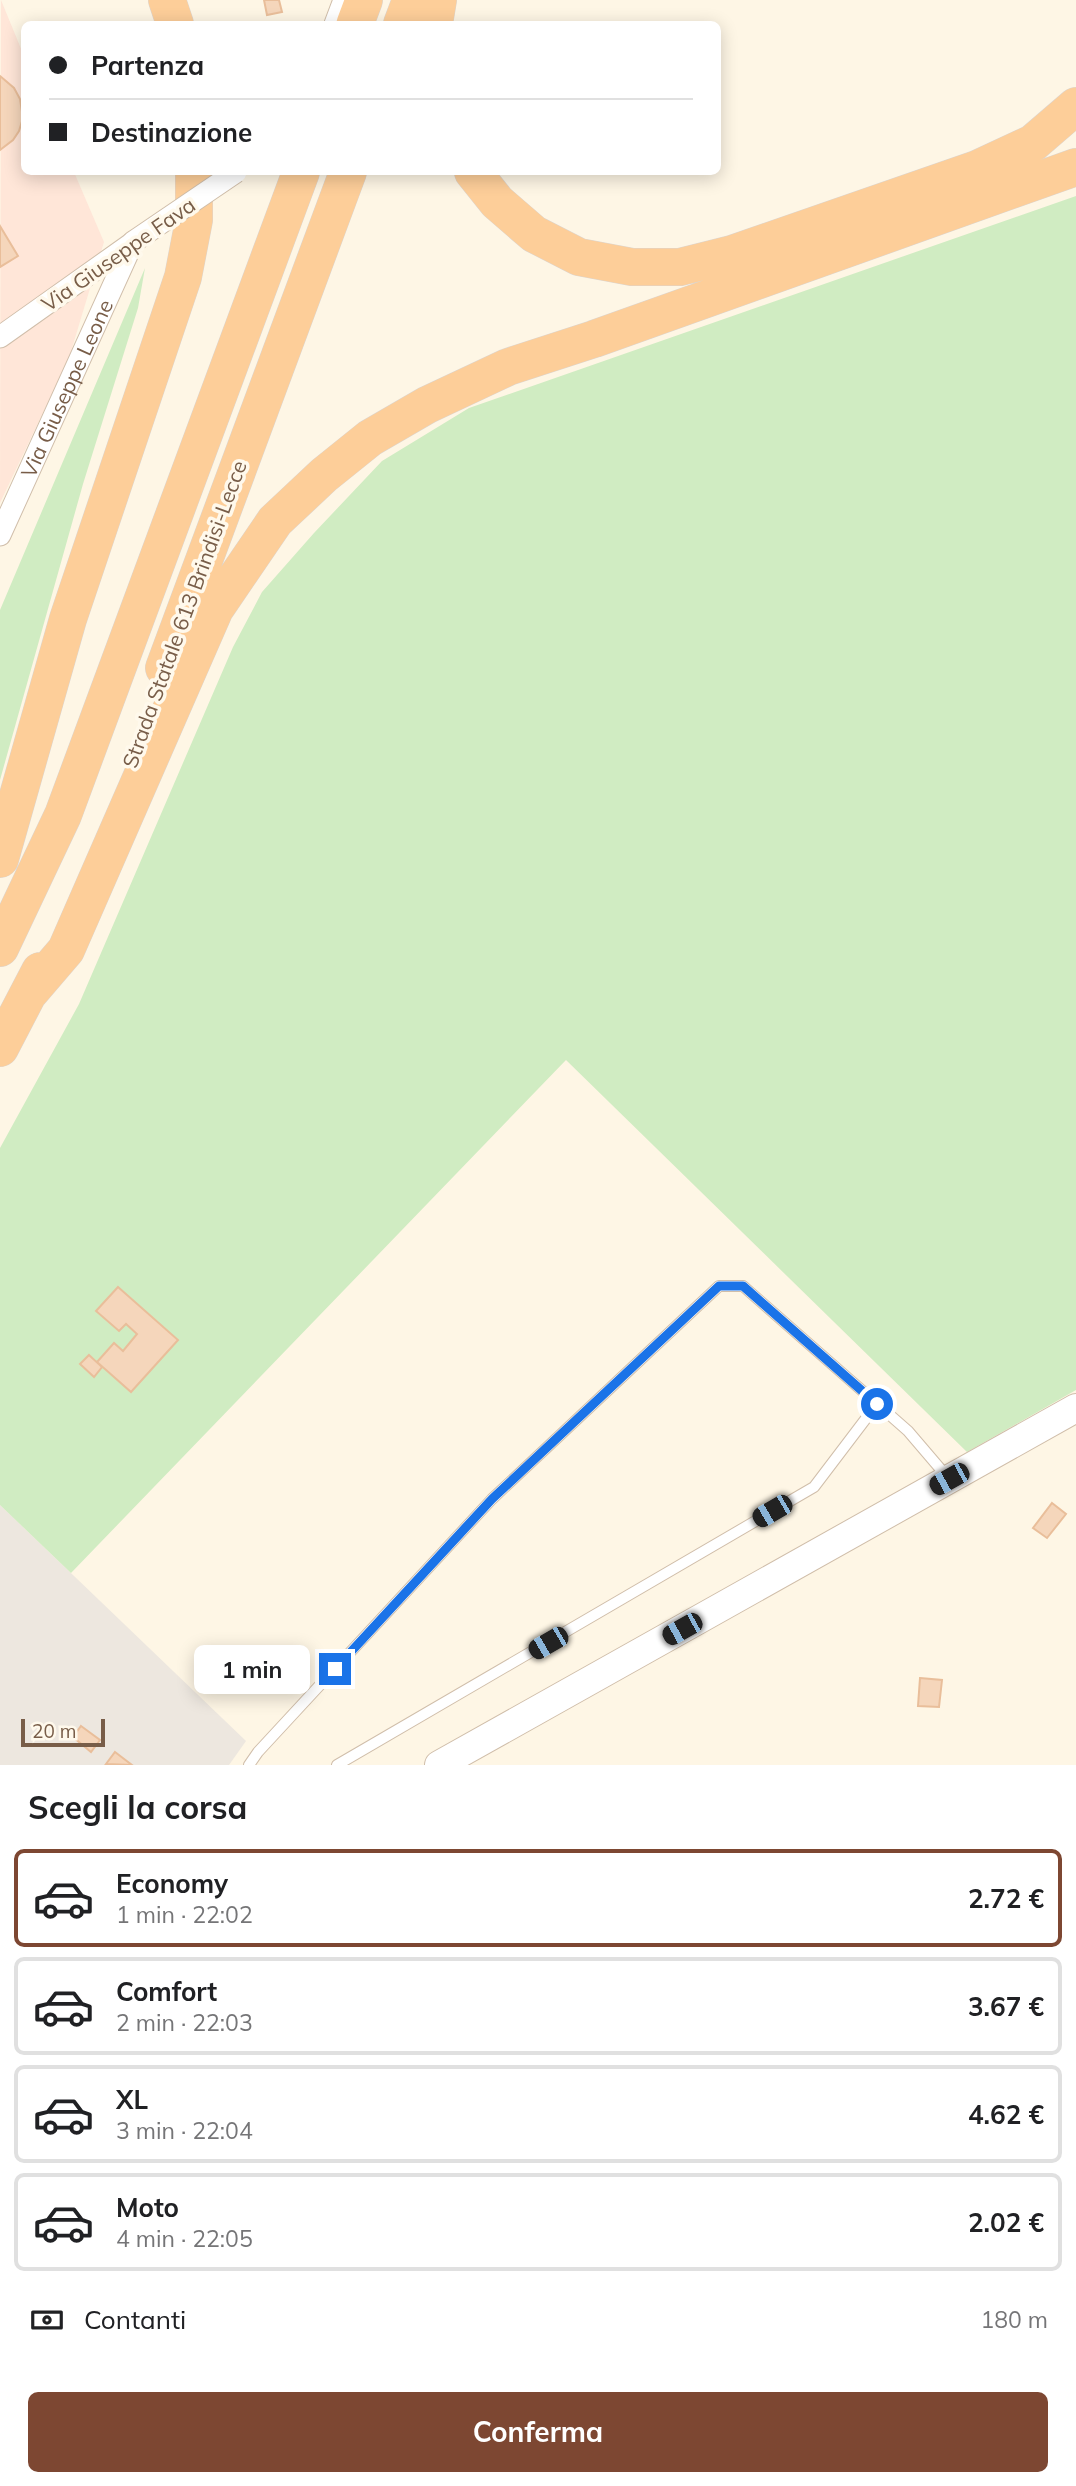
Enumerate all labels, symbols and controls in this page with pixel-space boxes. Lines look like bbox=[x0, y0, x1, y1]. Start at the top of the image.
text: Partenza bbox=[91, 49, 204, 82]
text: Destinazione bbox=[91, 116, 252, 149]
street label: Via Giuseppe Fava bbox=[36, 191, 200, 317]
street label: Via Giuseppe Leone bbox=[15, 295, 118, 482]
street label: Strada Statale 613 Brindisi-Lecce bbox=[116, 457, 252, 771]
route start bbox=[861, 1388, 893, 1420]
car bbox=[926, 1460, 973, 1498]
car bbox=[749, 1491, 796, 1531]
car bbox=[659, 1610, 706, 1648]
car bbox=[525, 1623, 572, 1663]
callout: 1 min bbox=[195, 1644, 310, 1694]
route end bbox=[319, 1653, 351, 1685]
text: 1 min bbox=[222, 1655, 282, 1684]
scale bar bbox=[21, 1716, 105, 1748]
text: 20 m bbox=[32, 1719, 76, 1743]
text: Scegli la corsa bbox=[28, 1787, 247, 1827]
icon: car bbox=[32, 1867, 95, 1930]
text: Economy bbox=[116, 1867, 228, 1900]
text: 2.72 € bbox=[968, 1882, 1044, 1915]
text: 1 min · 22:02 bbox=[116, 1900, 253, 1929]
icon: car bbox=[32, 1975, 95, 2038]
text: Comfort bbox=[116, 1975, 217, 2008]
text: 3.67 € bbox=[968, 1990, 1044, 2023]
text: 2 min · 22:03 bbox=[116, 2008, 253, 2037]
icon: car bbox=[32, 2083, 95, 2146]
text: XL bbox=[116, 2083, 148, 2116]
text: 4.62 € bbox=[968, 2098, 1044, 2131]
text: 3 min · 22:04 bbox=[116, 2116, 253, 2145]
icon: car bbox=[32, 2191, 95, 2254]
text: Moto bbox=[116, 2191, 179, 2224]
text: 2.02 € bbox=[968, 2206, 1044, 2239]
text: 4 min · 22:05 bbox=[116, 2224, 253, 2253]
icon: cash bbox=[28, 2301, 66, 2339]
text: Contanti bbox=[84, 2303, 186, 2336]
text: 180 m bbox=[980, 2305, 1048, 2334]
button: Conferma bbox=[28, 2392, 1048, 2472]

